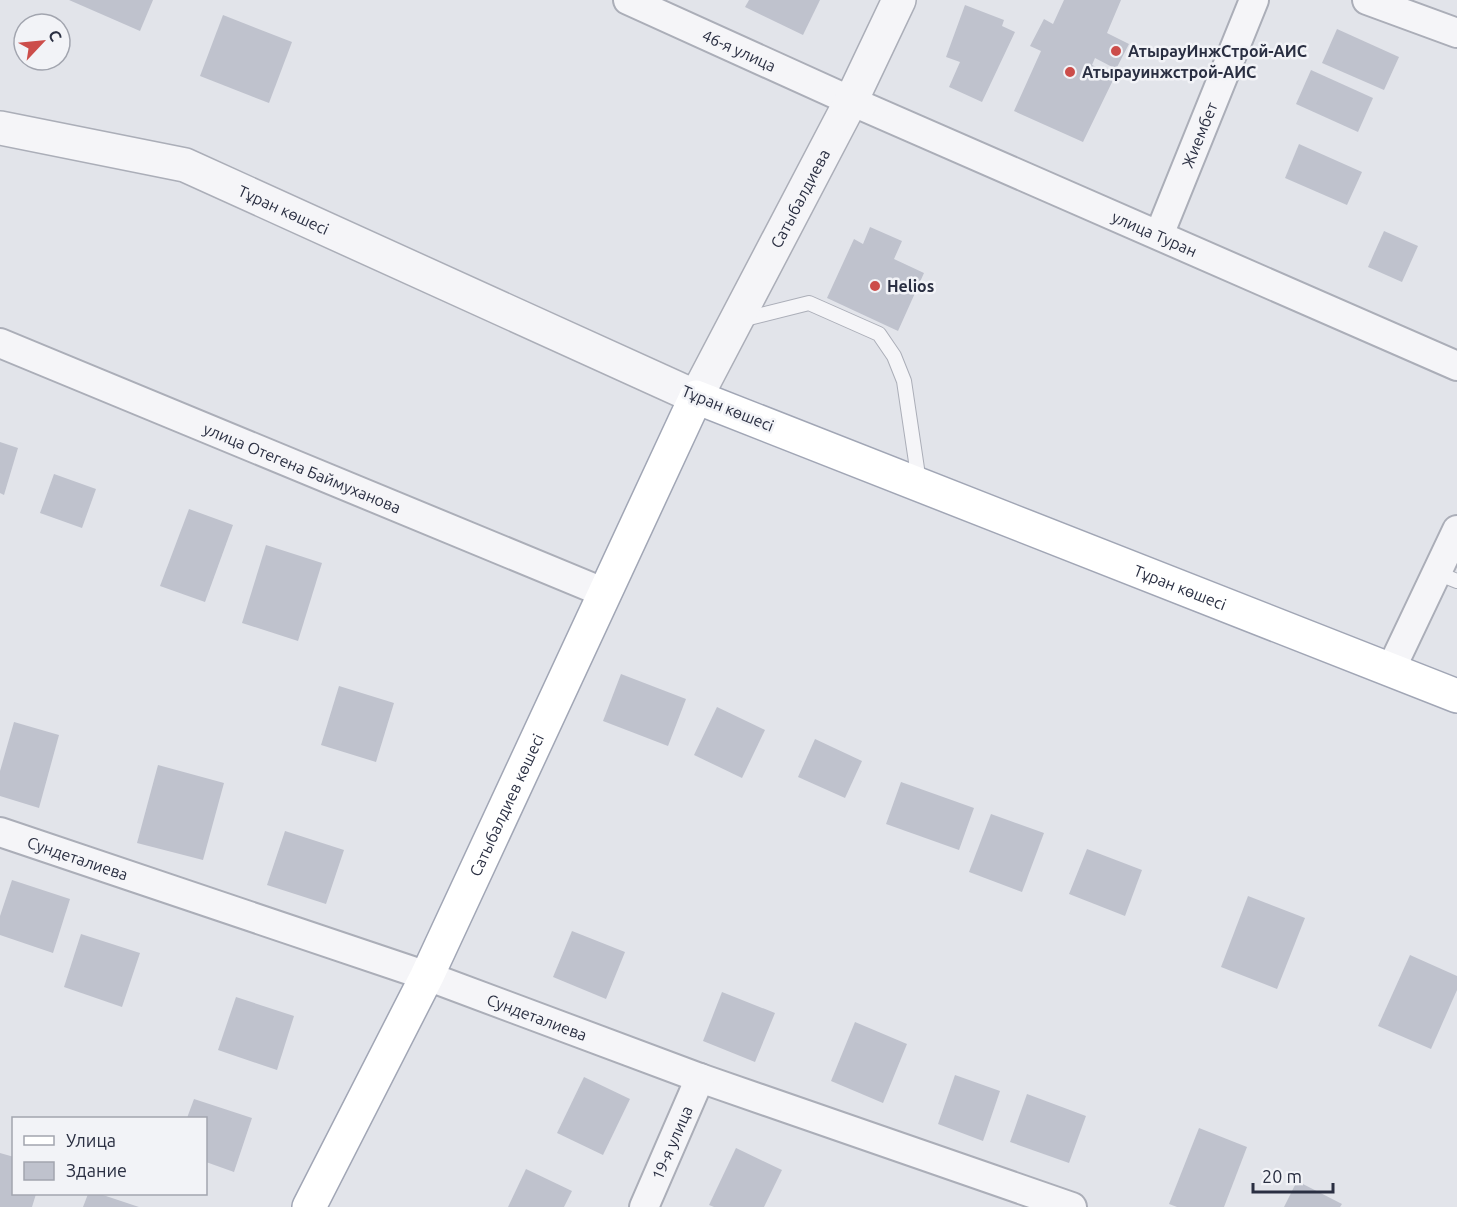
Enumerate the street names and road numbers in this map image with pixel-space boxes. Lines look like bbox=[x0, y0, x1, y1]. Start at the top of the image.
street label: 46-я улица bbox=[700, 26, 779, 75]
street label: Жиембет bbox=[1178, 99, 1221, 170]
street label: Сатыбалдиева bbox=[767, 146, 833, 251]
street label: Тұран көшесі bbox=[235, 181, 332, 238]
street label: улица Туран bbox=[1109, 207, 1200, 260]
street label: Тұран көшесі bbox=[679, 381, 777, 435]
street label: улица Отегена Баймуханова bbox=[201, 419, 404, 517]
street label: Тұран көшесі bbox=[1131, 561, 1229, 613]
street label: Сатыбалдиев көшесі bbox=[466, 731, 547, 879]
street label: Сундеталиева bbox=[25, 833, 130, 884]
street label: Сундеталиева bbox=[485, 990, 589, 1044]
street label: 19-я улица bbox=[648, 1103, 696, 1183]

